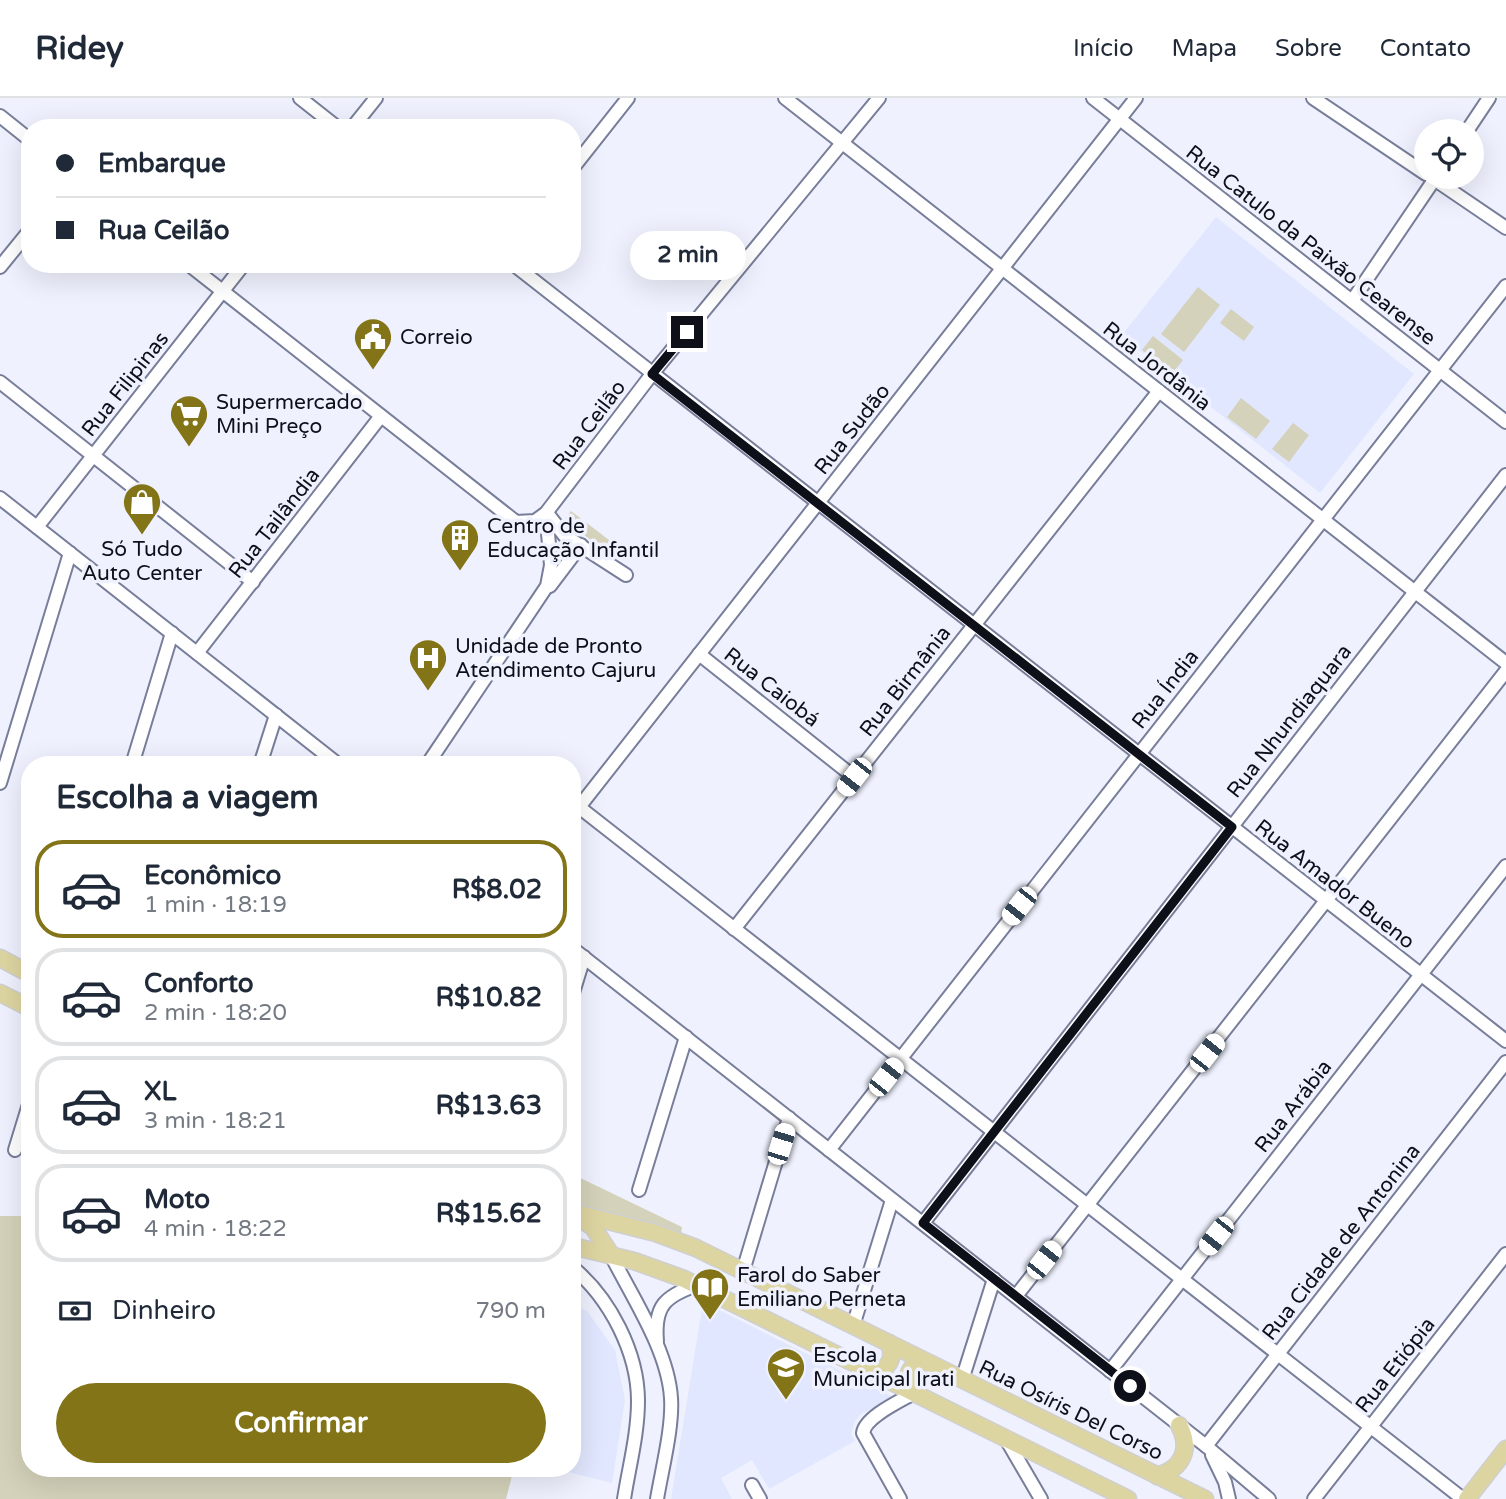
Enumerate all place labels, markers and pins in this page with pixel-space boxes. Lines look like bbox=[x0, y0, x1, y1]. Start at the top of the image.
public building icon: Correio bbox=[352, 316, 394, 371]
place label: Correio bbox=[400, 325, 473, 350]
place label: Supermercado Mini Preço bbox=[216, 390, 363, 439]
supermarket icon: Supermercado Mini Preço bbox=[168, 393, 210, 448]
shop icon: Só Tudo Auto Center bbox=[121, 481, 163, 536]
place label: Centro de Educação Infantil bbox=[487, 514, 659, 563]
building icon: Centro de Educação Infantil bbox=[439, 517, 481, 572]
place label: Só Tudo Auto Center bbox=[82, 537, 202, 586]
place label: Unidade de Pronto Atendimento Cajuru bbox=[455, 634, 656, 683]
hospital icon: Unidade de Pronto Atendimento Cajuru bbox=[407, 637, 449, 692]
place label: Farol do Saber Emiliano Perneta bbox=[737, 1263, 906, 1312]
library icon: Farol do Saber Emiliano Perneta bbox=[689, 1266, 731, 1321]
place label: Escola Municipal Irati bbox=[813, 1343, 955, 1392]
school or university icon: Escola Municipal Irati bbox=[765, 1346, 807, 1401]

